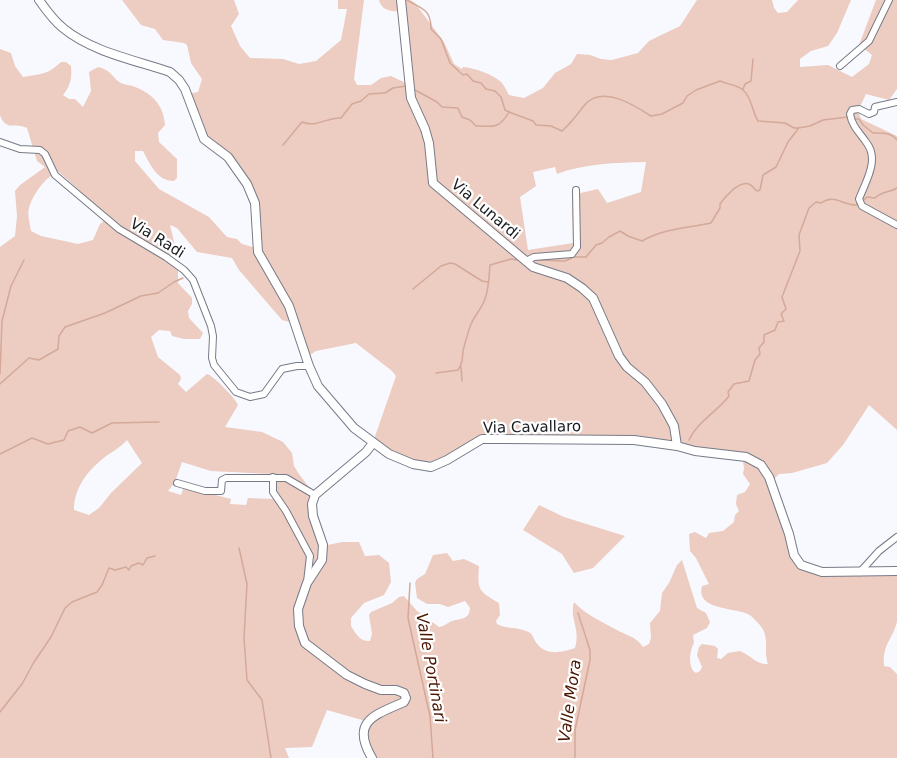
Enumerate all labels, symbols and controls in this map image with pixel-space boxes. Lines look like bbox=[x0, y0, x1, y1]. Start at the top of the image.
street label: Via Lunardi bbox=[447, 176, 523, 244]
street label: Via Radi bbox=[126, 215, 188, 263]
street label: Via Cavallaro bbox=[483, 418, 581, 438]
water label: Valle Portinari bbox=[411, 612, 449, 724]
water label: Valle Mora bbox=[556, 658, 586, 744]

